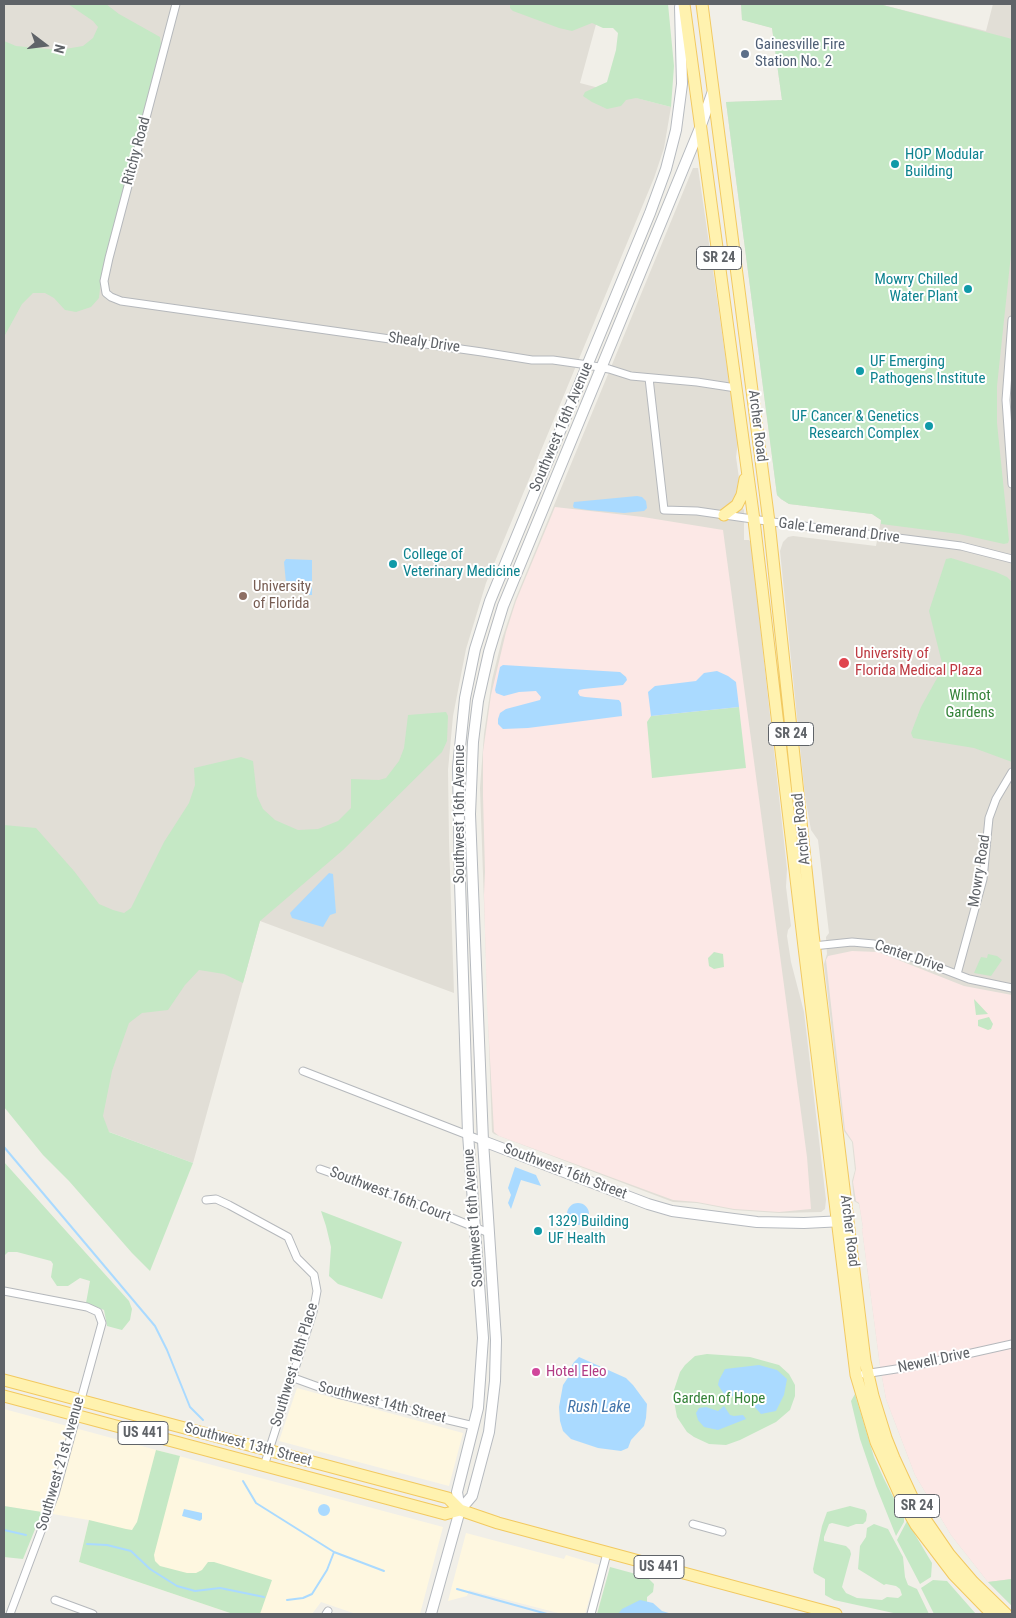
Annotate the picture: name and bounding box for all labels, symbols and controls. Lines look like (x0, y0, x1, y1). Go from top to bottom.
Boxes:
north arrow (20, 20, 70, 70)
place label: Gainesville Fire Station No. 2 (755, 36, 845, 71)
text: N (51, 43, 68, 55)
marker: Gainesville Fire Station No. 2 (739, 48, 751, 60)
street label: Ritchy Road (119, 115, 155, 187)
place label: HOP Modular Building (905, 146, 984, 181)
marker: HOP Modular Building (889, 158, 901, 170)
road number: SR 24 (696, 247, 742, 270)
place label: Mowry Chilled Water Plant (874, 271, 958, 306)
marker: Mowry Chilled Water Plant (962, 283, 974, 295)
street label: Shealy Drive (387, 329, 461, 357)
place label: UF Emerging Pathogens Institute (870, 353, 986, 388)
street label: Southwest 16th Avenue (527, 360, 597, 494)
marker: UF Emerging Pathogens Institute (854, 365, 866, 377)
street label: Archer Road (744, 389, 770, 463)
place label: UF Cancer & Genetics Research Complex (792, 408, 919, 443)
marker: UF Cancer & Genetics Research Complex (923, 420, 935, 432)
street label: Gale Lemerand Drive (777, 515, 901, 547)
place label: College of Veterinary Medicine (403, 546, 520, 581)
marker: College of Veterinary Medicine (387, 558, 399, 570)
place label: University of Florida (253, 578, 311, 613)
marker: University of Florida (237, 590, 249, 602)
place label: University of Florida Medical Plaza (855, 645, 982, 680)
marker: University of Florida Medical Plaza (837, 656, 851, 670)
park label: Wilmot Gardens (945, 687, 995, 722)
road number: SR 24 (768, 722, 814, 746)
street label: Southwest 16th Avenue (451, 745, 469, 883)
street label: Archer Road (789, 792, 815, 866)
street label: Mowry Road (965, 833, 995, 909)
street label: Center Drive (872, 937, 946, 977)
street label: Southwest 16th Street (501, 1140, 629, 1204)
street label: Southwest 16th Avenue (460, 1148, 488, 1288)
street label: Southwest 16th Court (327, 1164, 453, 1226)
street label: Archer Road (836, 1194, 862, 1268)
place label: 1329 Building UF Health (548, 1213, 629, 1248)
marker: 1329 Building UF Health (532, 1225, 544, 1237)
street label: Southwest 18th Place (268, 1301, 322, 1429)
street label: Newell Drive (896, 1345, 972, 1377)
place label: Hotel Eleo (546, 1363, 607, 1381)
marker: Hotel Eleo (530, 1366, 542, 1378)
street label: Southwest 14th Street (316, 1378, 448, 1428)
park label: Garden of Hope (673, 1390, 765, 1408)
street label: Southwest 21st Avenue (33, 1395, 89, 1533)
water label: Rush Lake (568, 1398, 630, 1418)
street label: Southwest 13th Street (182, 1419, 314, 1471)
road number: US 441 (118, 1422, 168, 1445)
road number: SR 24 (894, 1494, 940, 1518)
road number: US 441 (634, 1555, 684, 1578)

